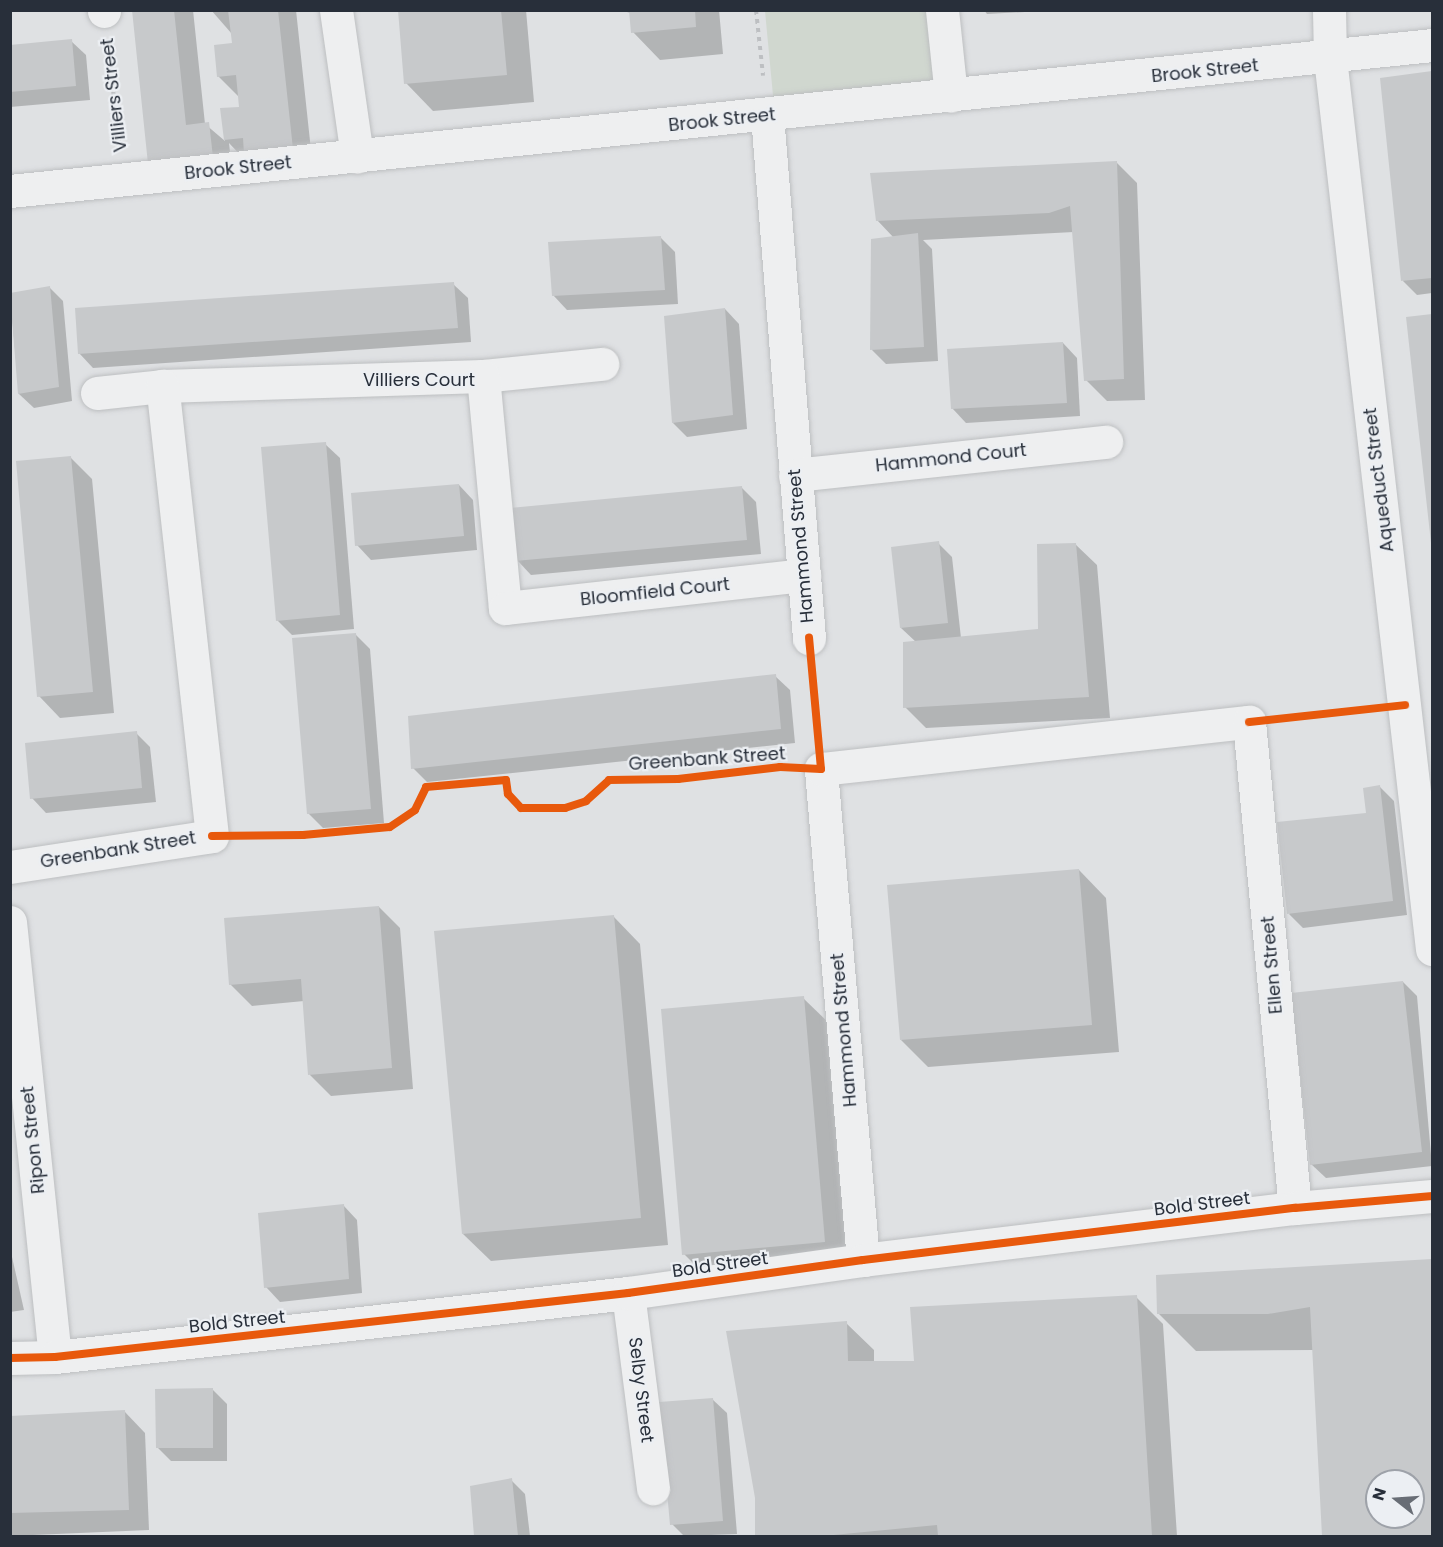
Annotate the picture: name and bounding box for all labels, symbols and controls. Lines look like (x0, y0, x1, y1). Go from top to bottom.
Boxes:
street label: Villiers Street (96, 37, 132, 153)
street label: Brook Street (1150, 55, 1260, 87)
street label: Brook Street (667, 104, 777, 136)
street label: Brook Street (183, 152, 293, 184)
street label: Villiers Court (363, 369, 475, 391)
street label: Aqueduct Street (1359, 406, 1399, 554)
street label: Hammond Court (874, 439, 1028, 477)
street label: Hammond Street (784, 468, 818, 624)
street label: Bloomfield Court (579, 573, 731, 611)
street label: Greenbank Street (628, 743, 786, 775)
street label: Greenbank Street (39, 827, 197, 873)
street label: Ellen Street (1257, 915, 1287, 1015)
street label: Hammond Street (827, 952, 861, 1108)
street label: Ripon Street (17, 1085, 49, 1195)
street label: Bold Street (1153, 1187, 1251, 1221)
street label: Bold Street (671, 1248, 769, 1282)
street label: Bold Street (188, 1306, 286, 1338)
street label: Selby Street (624, 1336, 658, 1444)
north arrow (1365, 1469, 1425, 1529)
text: N (1366, 1485, 1392, 1503)

